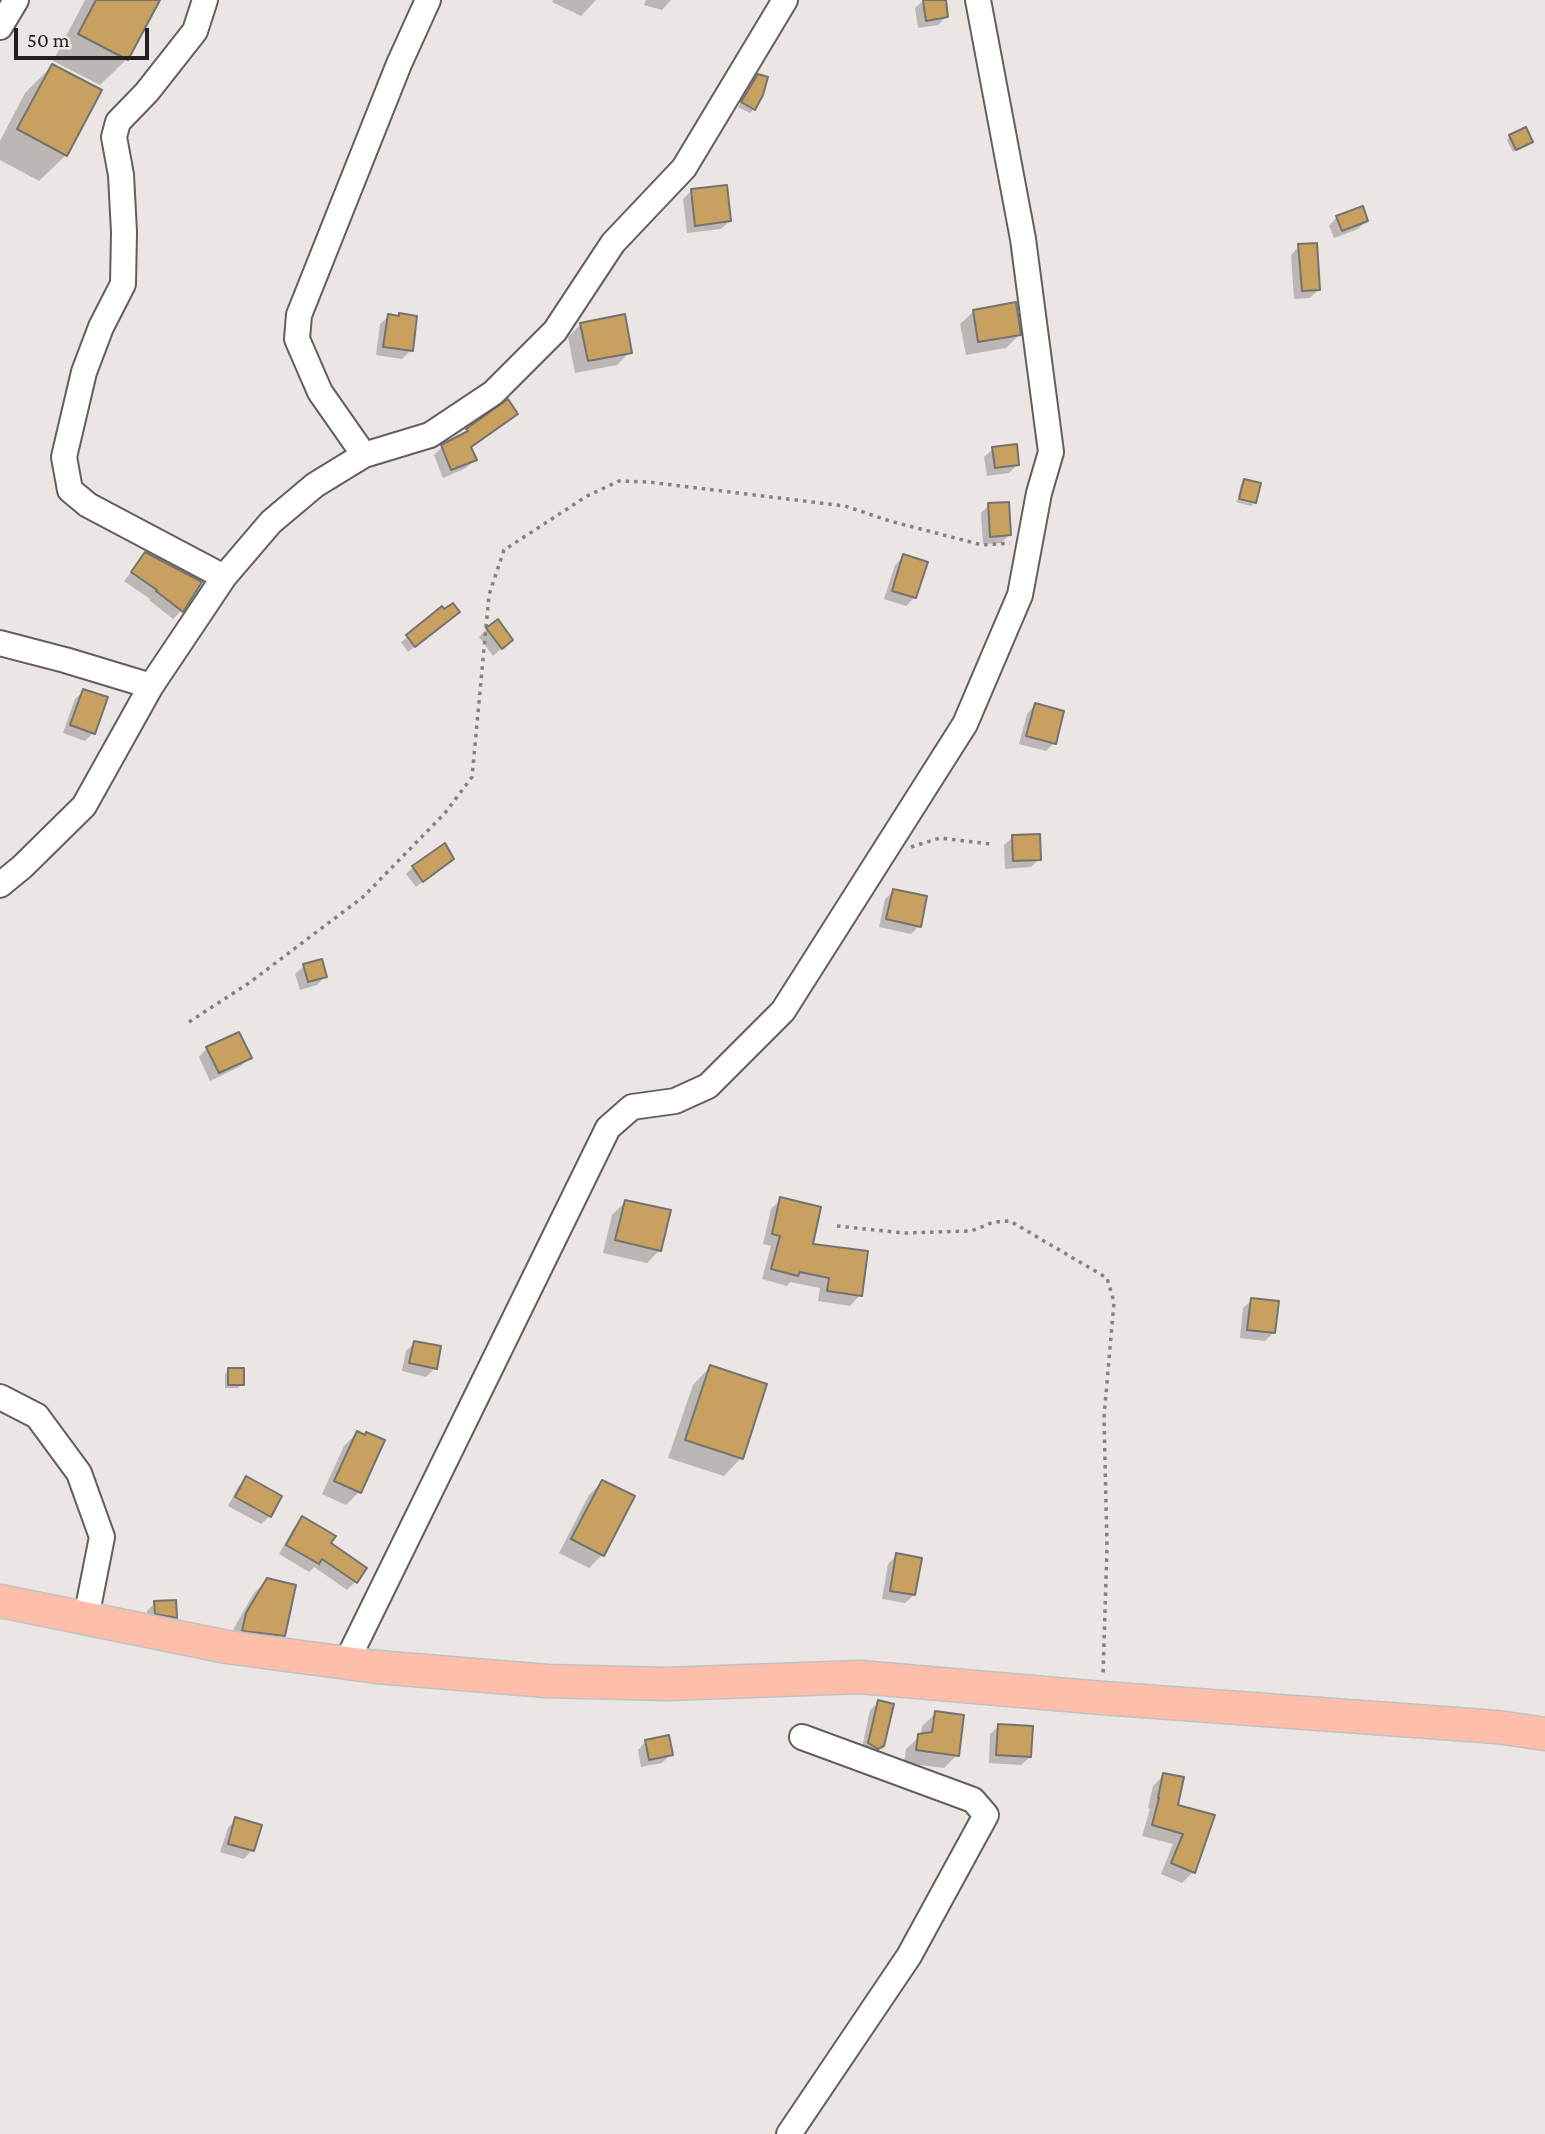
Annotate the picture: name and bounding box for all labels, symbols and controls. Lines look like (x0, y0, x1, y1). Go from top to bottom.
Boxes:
scale bar (18, 14, 152, 58)
text: 50 m (27, 28, 70, 52)

